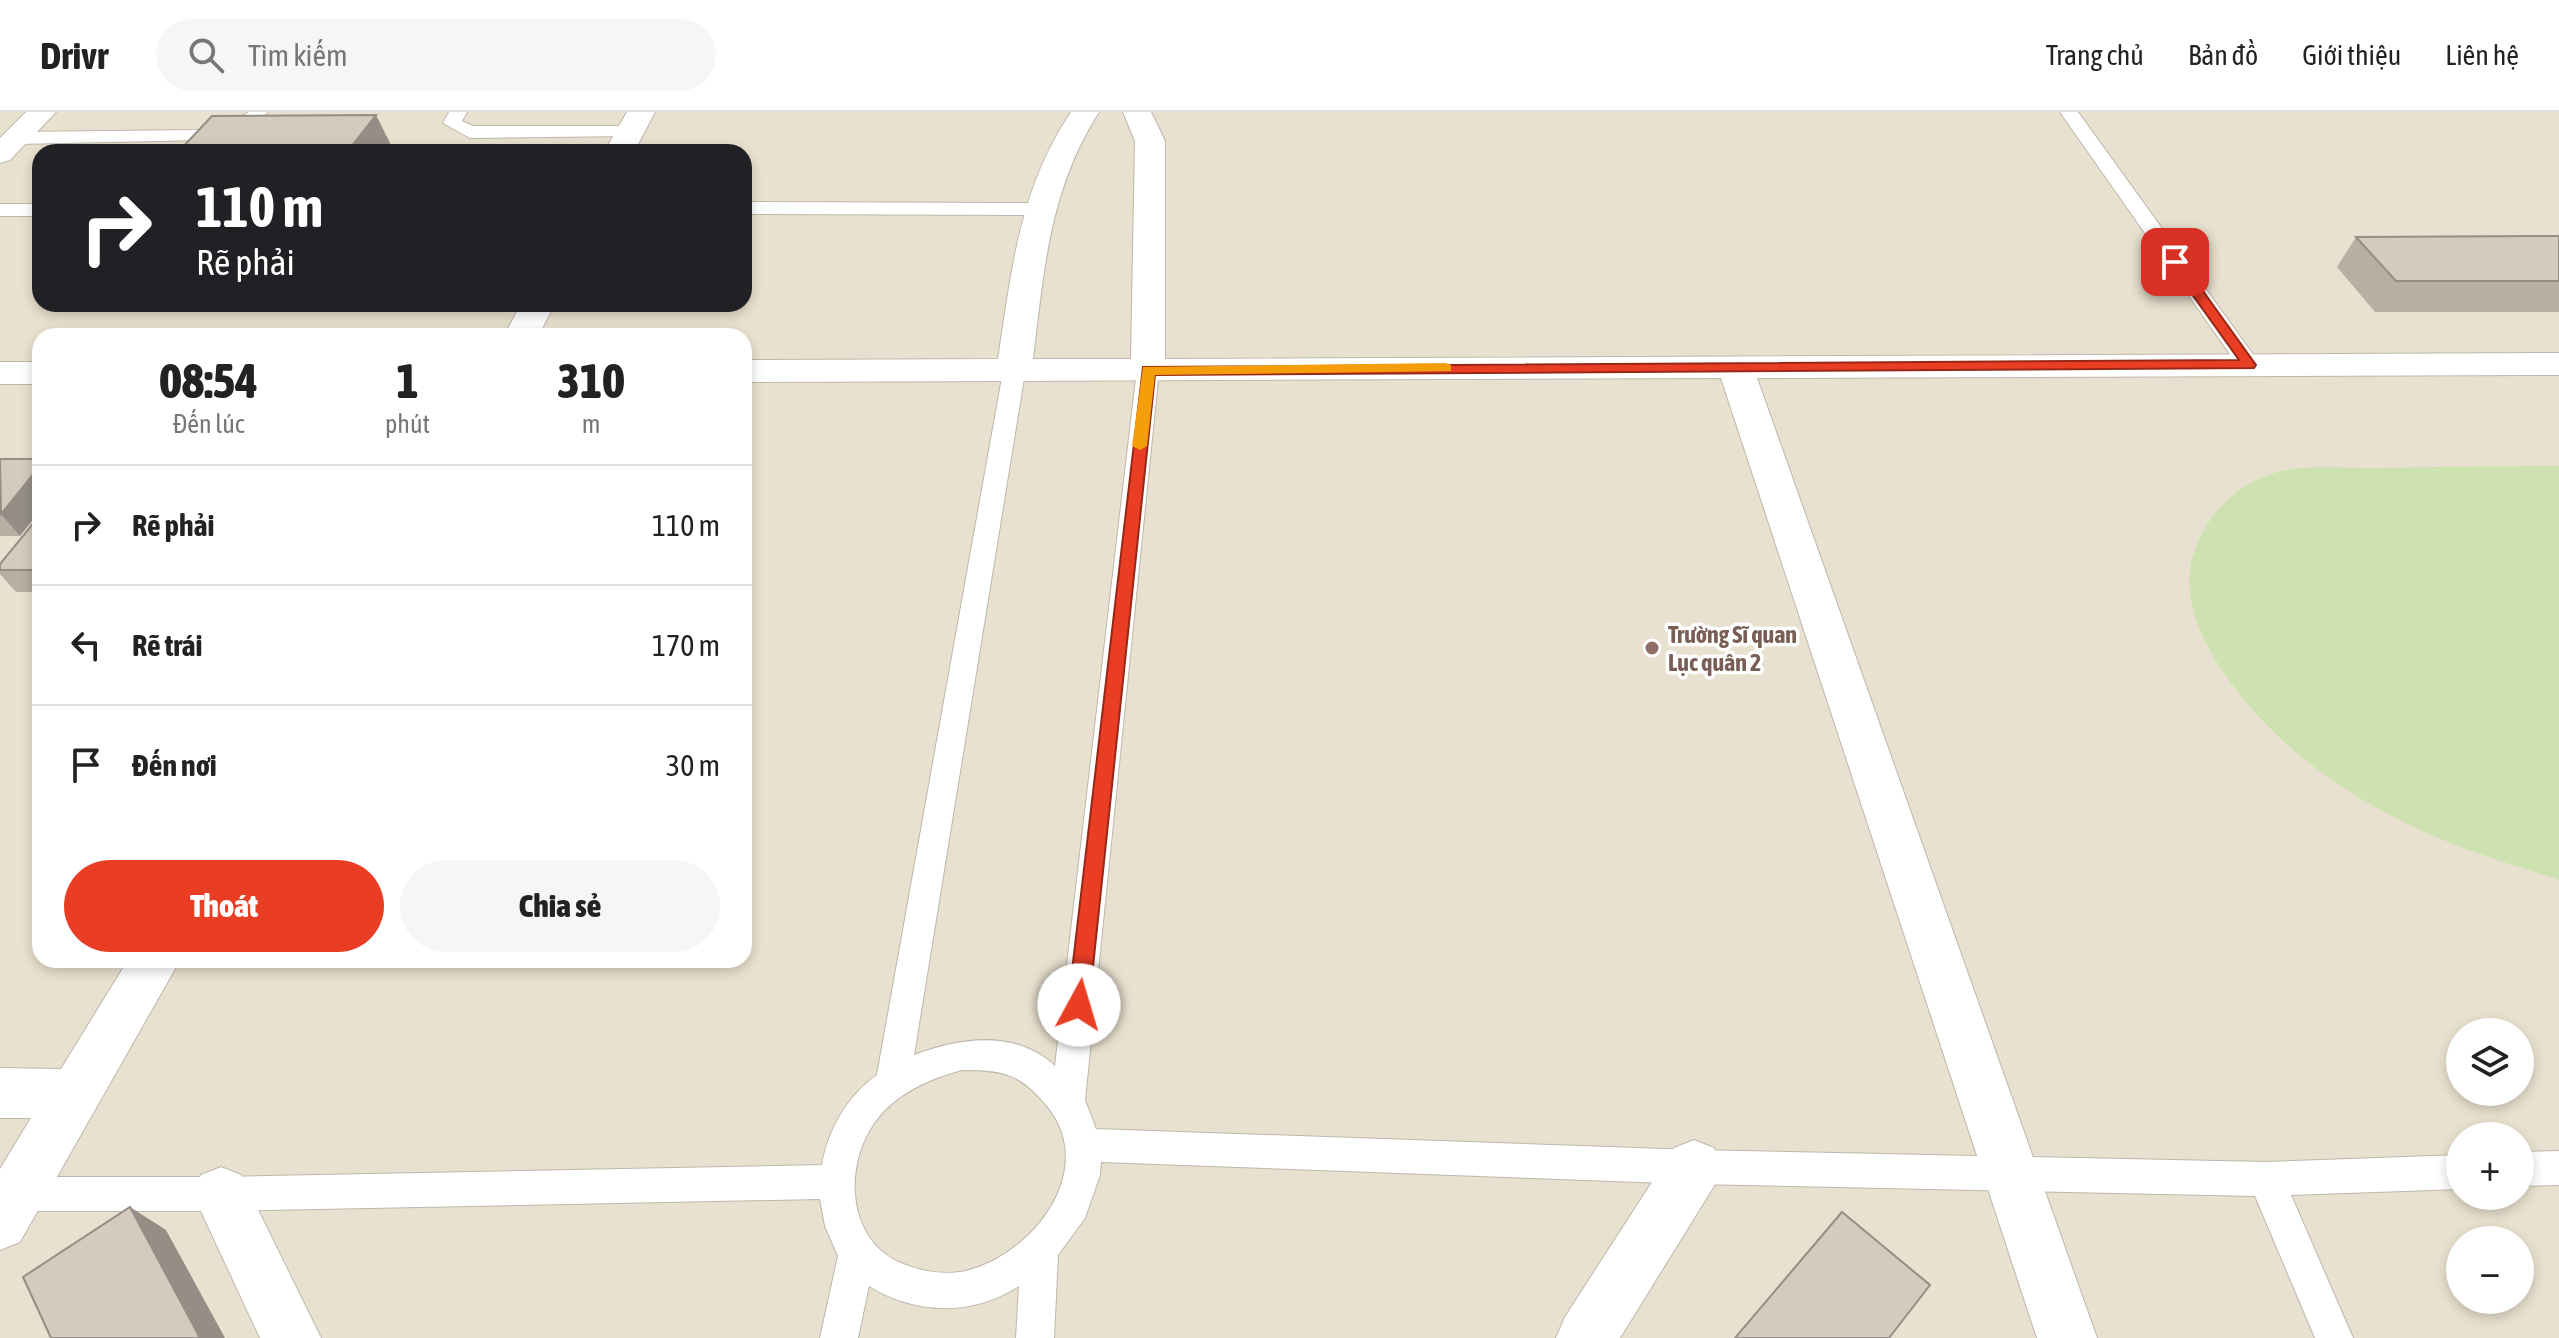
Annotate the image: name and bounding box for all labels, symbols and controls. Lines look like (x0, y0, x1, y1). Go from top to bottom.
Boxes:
search box (156, 19, 716, 91)
icon: search (184, 33, 228, 77)
text: Drivr (40, 34, 108, 77)
text: Tìm kiếm (248, 38, 348, 72)
text: Trang chủ (2046, 39, 2144, 71)
text: Bản đồ (2188, 39, 2258, 71)
text: Giới thiệu (2302, 39, 2401, 71)
text: Liên hệ (2445, 39, 2519, 71)
text: 110 m (196, 175, 323, 239)
icon: right (64, 176, 168, 280)
pin (2141, 228, 2209, 296)
icon: arrive (2153, 240, 2197, 284)
text: Rẽ phải (196, 241, 295, 283)
text: 08:54 (159, 353, 258, 408)
text: 1 (396, 353, 419, 408)
text: 310 (557, 353, 625, 408)
text: Đến lúc (173, 409, 244, 439)
text: phút (385, 409, 430, 439)
text: m (582, 409, 600, 439)
icon: right (64, 503, 108, 547)
text: Rẽ phải (132, 508, 214, 542)
text: 110 m (652, 508, 720, 542)
place label: Trường Sĩ quan Lục quân 2 (1668, 621, 1797, 676)
icon: left (64, 623, 108, 667)
text: Rẽ trái (132, 628, 202, 662)
text: 170 m (652, 628, 720, 662)
marker: Trường Sĩ quan Lục quân 2 (1643, 639, 1661, 657)
icon: arrive (64, 743, 108, 787)
text: Đến nơi (132, 748, 217, 782)
text: 30 m (666, 748, 720, 782)
button: Thoát (64, 860, 384, 952)
button: Chia sẻ (400, 860, 720, 952)
position arrow (1037, 963, 1121, 1047)
map controls (2446, 1018, 2534, 1314)
button: layers (2446, 1018, 2534, 1106)
button: + (2446, 1122, 2534, 1210)
button: − (2446, 1226, 2534, 1314)

